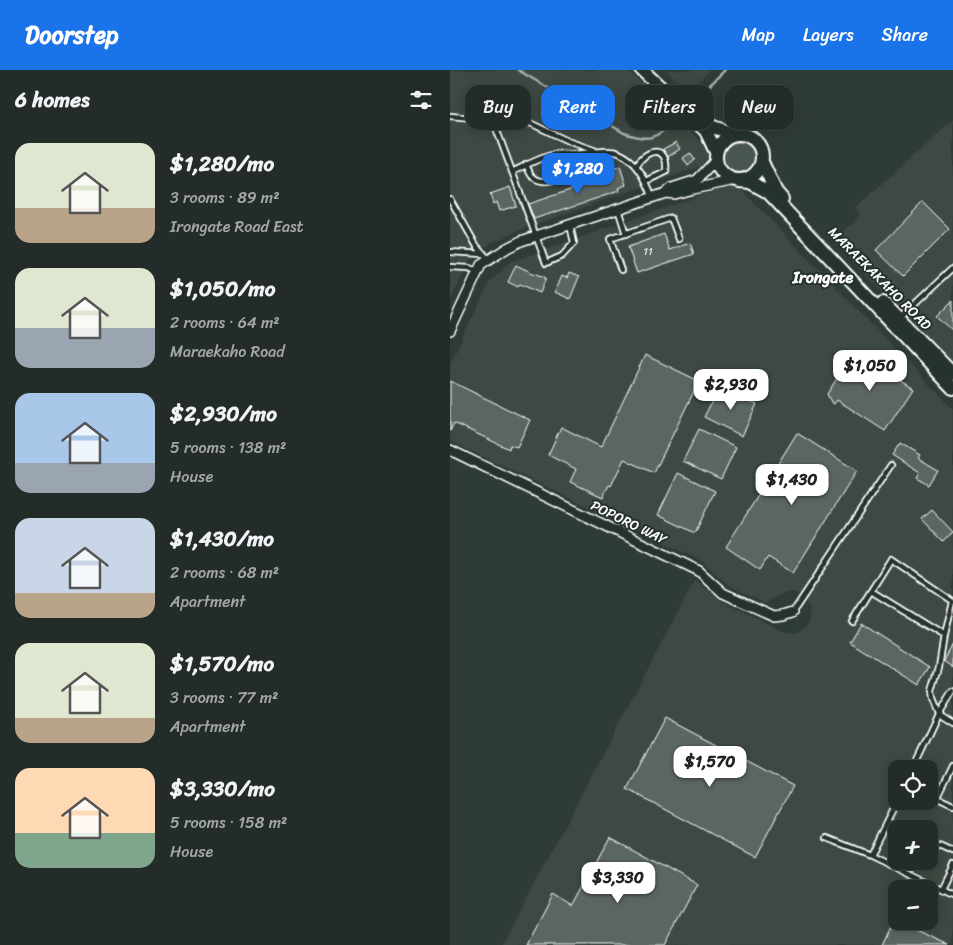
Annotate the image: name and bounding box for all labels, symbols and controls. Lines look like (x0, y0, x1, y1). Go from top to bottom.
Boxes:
text: Doorstep (25, 14, 119, 56)
text: Map (742, 19, 775, 51)
text: Layers (803, 19, 854, 51)
text: Share (882, 19, 928, 51)
text: 6 homes (15, 81, 90, 119)
chip: Buy (465, 85, 531, 130)
chip: Rent (541, 85, 615, 130)
chip: Filters (625, 85, 714, 130)
chip: New (724, 85, 794, 130)
icon: filters (407, 86, 435, 114)
text: $1,280/mo (170, 145, 274, 183)
pin: $1,280 (537, 152, 619, 195)
text: $1,280 (553, 154, 603, 183)
icon: home (55, 163, 115, 223)
text: 3 rooms · 89 m² (170, 183, 279, 212)
text: Irongate Road East (170, 212, 304, 241)
street label: MARAEKAKAHO ROAD (822, 220, 938, 337)
house number: 11 (643, 242, 653, 261)
district label: Irongate (792, 263, 854, 292)
text: $1,050/mo (170, 270, 275, 308)
icon: home (55, 288, 115, 348)
text: 2 rooms · 64 m² (170, 308, 280, 337)
text: Maraekaho Road (170, 337, 285, 366)
pin: $1,050 (829, 350, 911, 392)
text: $1,050 (844, 351, 896, 380)
pin: $2,930 (690, 368, 772, 411)
text: $2,930 (704, 370, 758, 399)
text: $2,930/mo (170, 395, 277, 433)
icon: home (55, 413, 115, 473)
text: 5 rooms · 138 m² (170, 433, 286, 462)
text: House (170, 462, 213, 491)
pin: $1,430 (751, 464, 833, 506)
text: $1,430 (767, 465, 817, 494)
street label: POPORO WAY (586, 493, 672, 552)
text: $1,430/mo (170, 520, 274, 558)
icon: home (55, 538, 115, 598)
text: 2 rooms · 68 m² (170, 558, 279, 587)
text: Apartment (170, 587, 246, 616)
text: $1,570/mo (170, 645, 274, 683)
icon: home (55, 663, 115, 723)
text: 3 rooms · 77 m² (170, 683, 278, 712)
text: Apartment (170, 712, 246, 741)
pin: $1,570 (669, 746, 751, 788)
text: $1,570 (685, 747, 735, 776)
map controls (888, 760, 938, 930)
button: locate (888, 760, 938, 810)
text: $3,330/mo (170, 770, 275, 808)
icon: home (55, 788, 115, 848)
text: 5 rooms · 158 m² (170, 808, 287, 837)
button: + (888, 820, 938, 870)
text: House (170, 837, 213, 866)
pin: $3,330 (577, 862, 659, 904)
text: $3,330 (592, 863, 644, 892)
button: − (888, 880, 938, 930)

